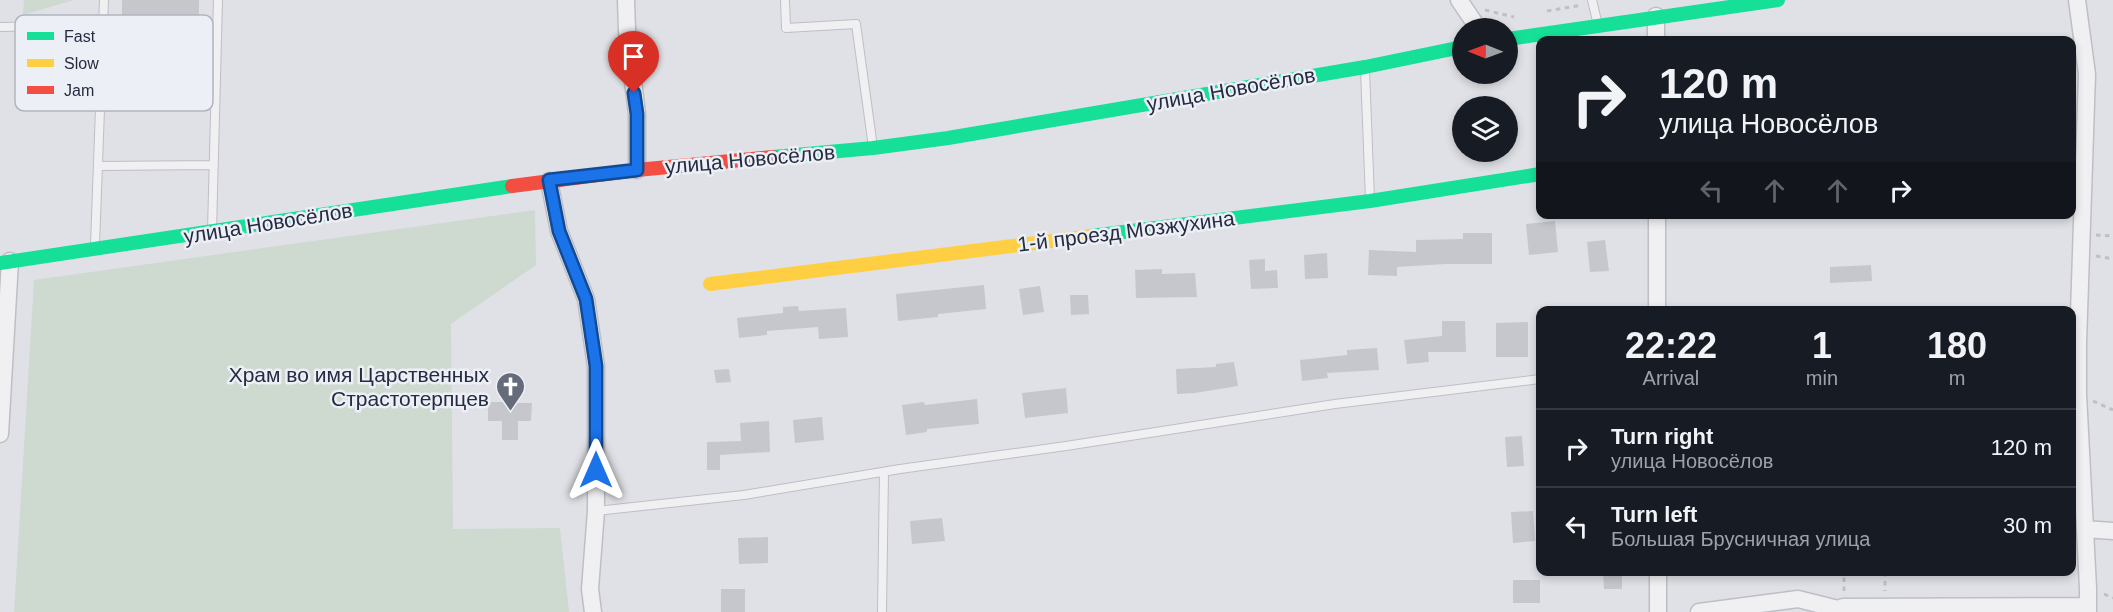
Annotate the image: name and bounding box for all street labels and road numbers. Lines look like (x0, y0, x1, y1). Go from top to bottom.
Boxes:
street label: улица Новосёлов (1145, 63, 1317, 115)
street label: улица Новосёлов (664, 140, 836, 178)
street label: улица Новосёлов (182, 198, 354, 248)
street label: 1-й проезд Мозжухина (1016, 206, 1236, 256)

